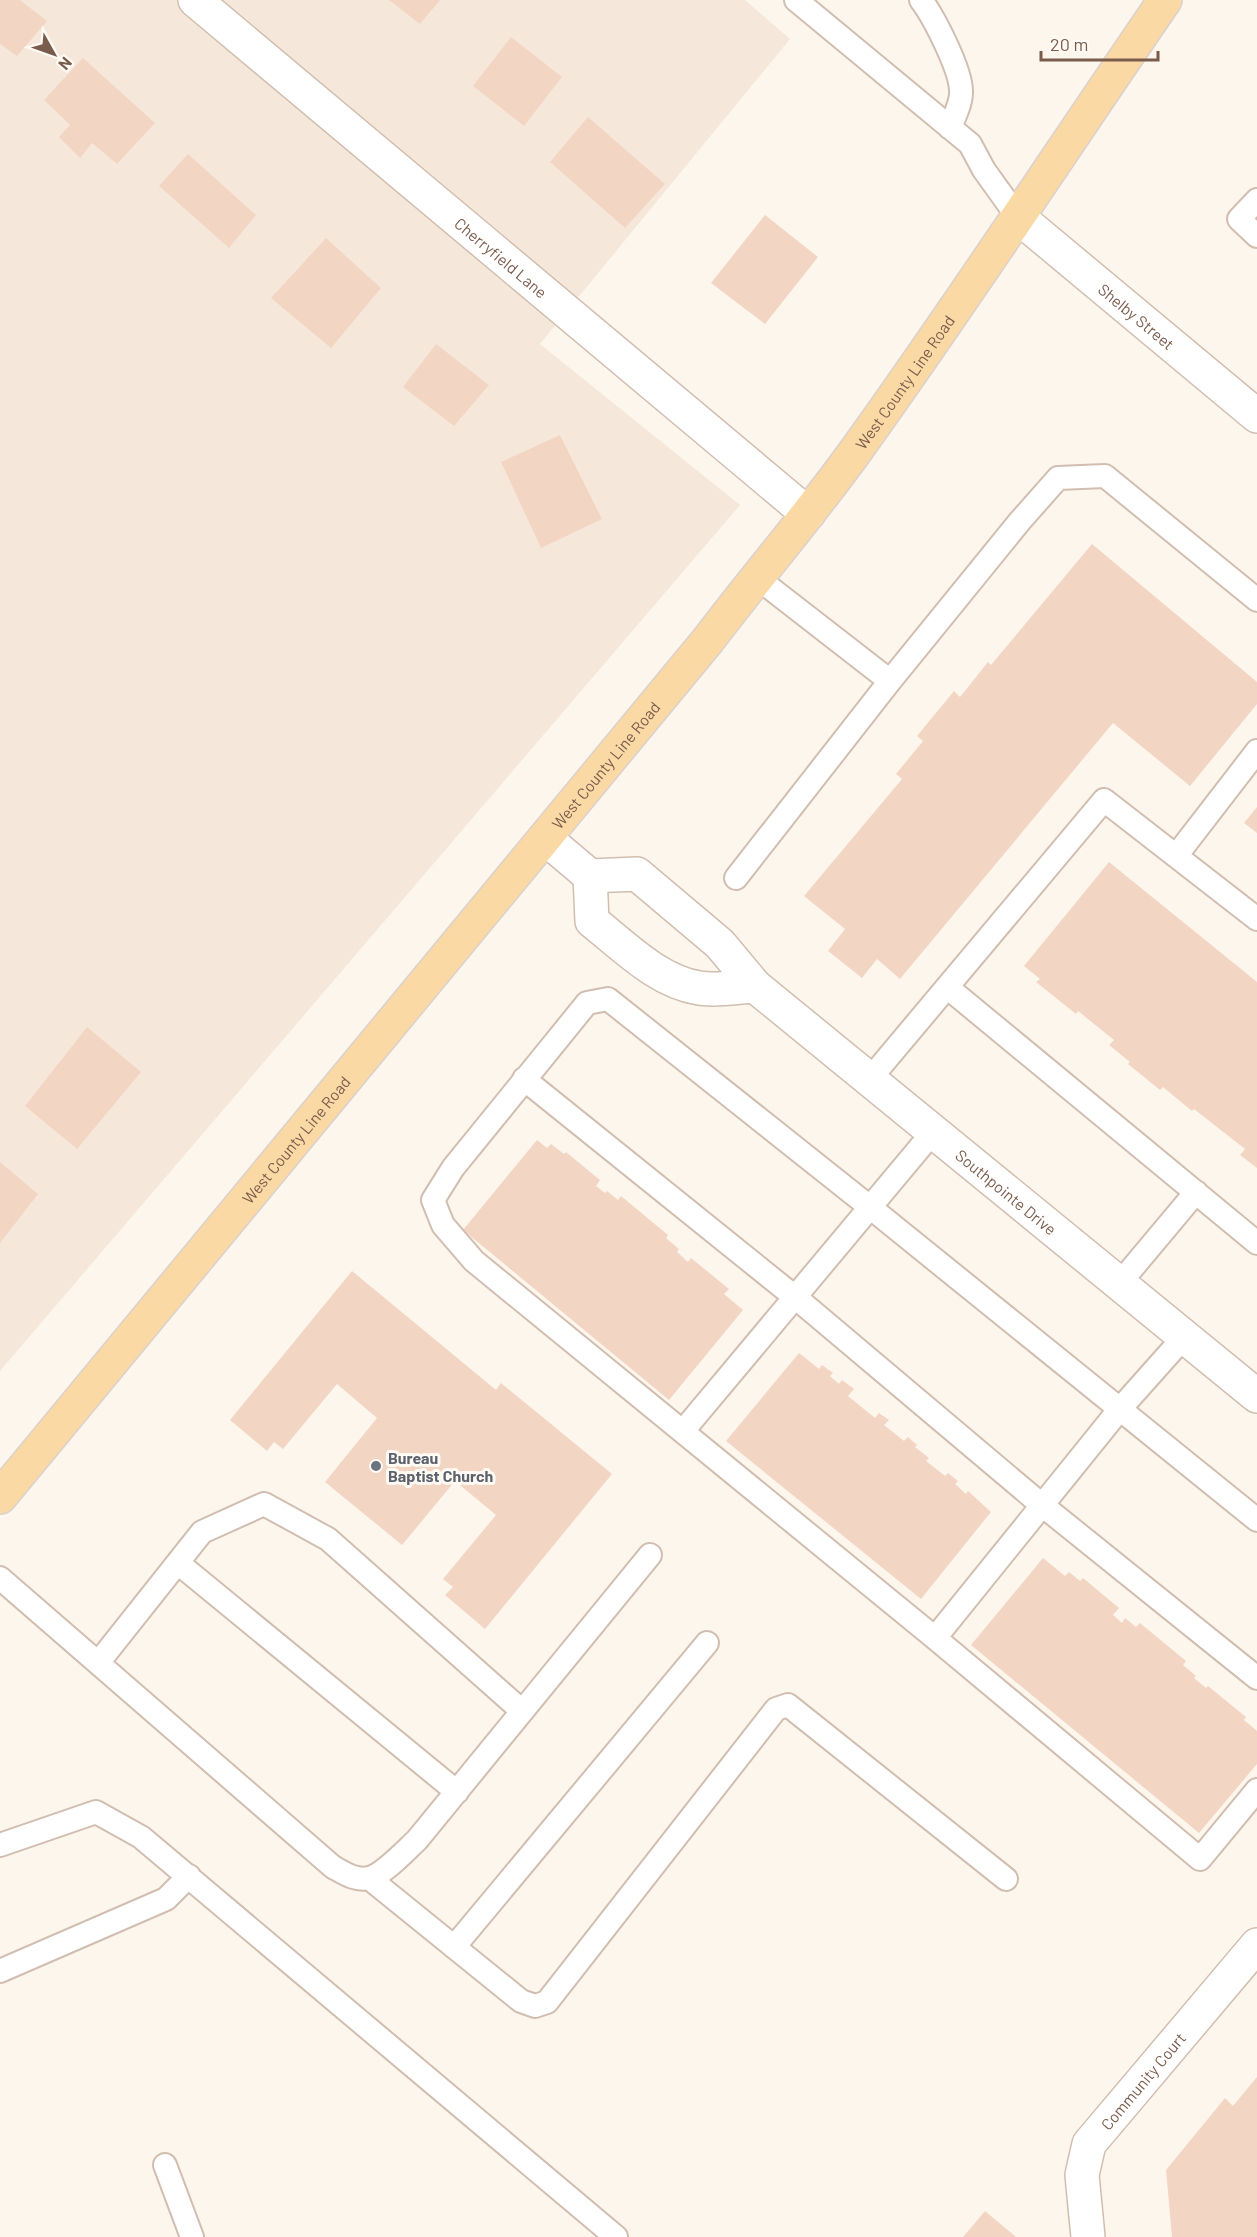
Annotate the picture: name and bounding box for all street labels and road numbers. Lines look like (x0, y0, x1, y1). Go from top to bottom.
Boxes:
street label: Cherryfield Lane (452, 213, 552, 301)
street label: Shelby Street (1095, 279, 1179, 353)
street label: West County Line Road (851, 311, 958, 453)
street label: West County Line Road (547, 697, 663, 832)
street label: West County Line Road (238, 1072, 354, 1207)
street label: Southpointe Drive (952, 1145, 1061, 1238)
street label: Community Court (1096, 2028, 1189, 2133)

